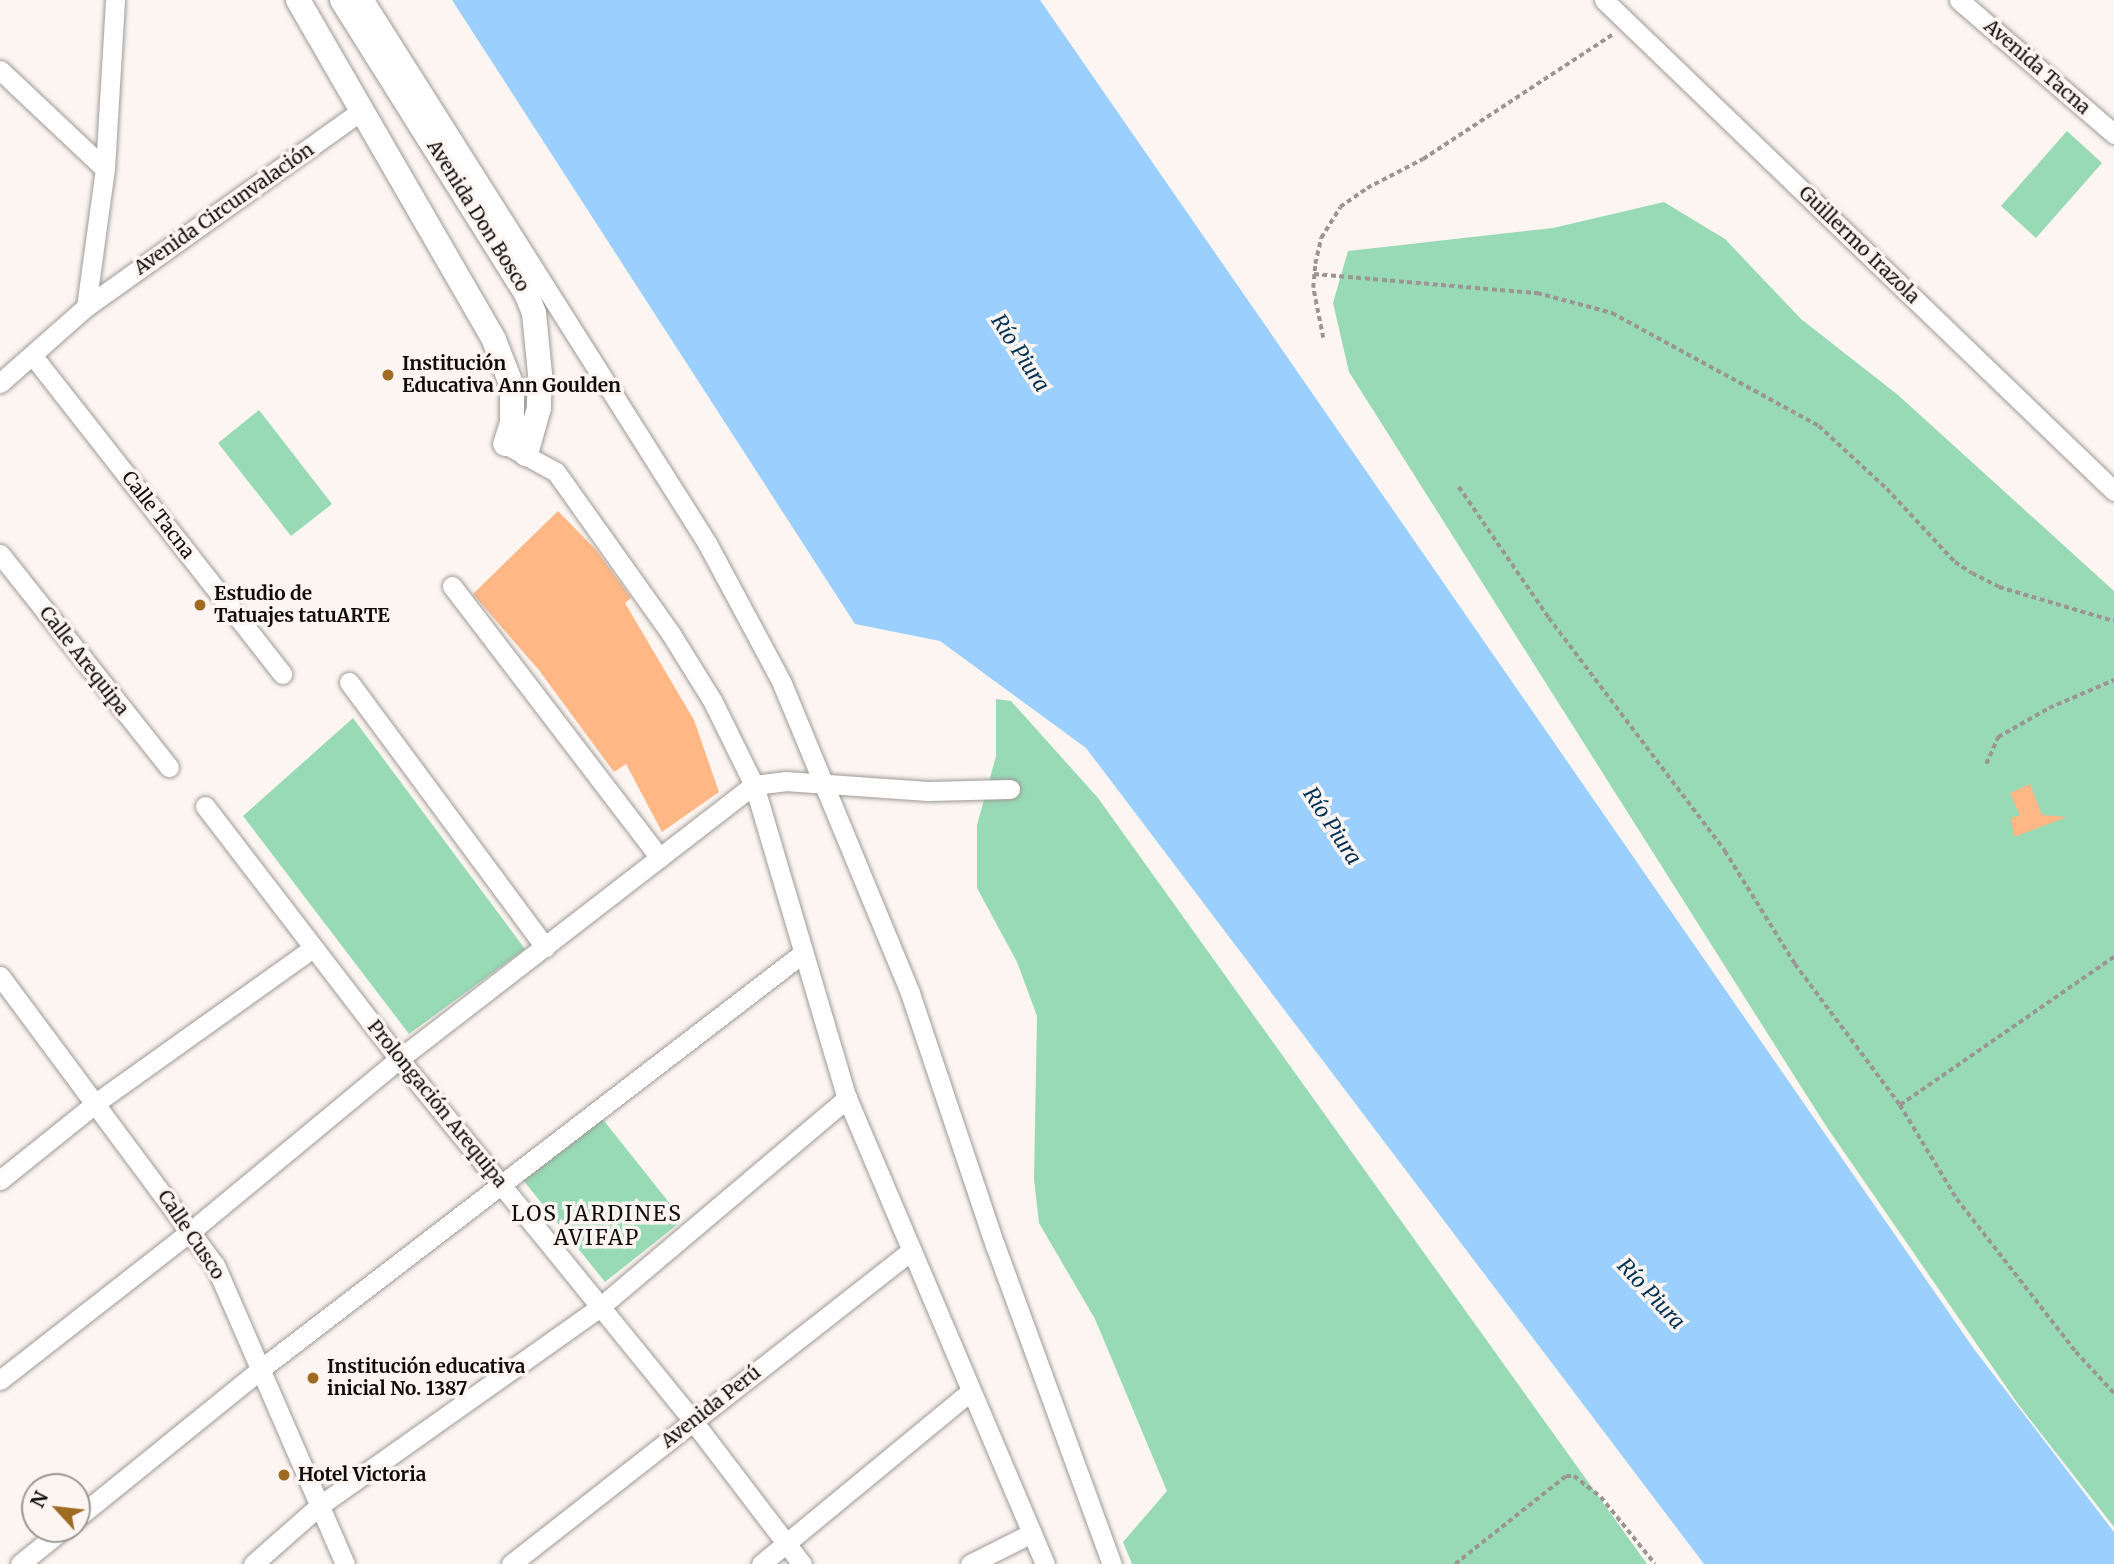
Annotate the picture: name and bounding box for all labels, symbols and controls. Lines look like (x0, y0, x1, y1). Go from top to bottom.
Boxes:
street label: Avenida Tacna (1979, 15, 2095, 119)
street label: Avenida Don Bosco (422, 136, 534, 296)
street label: Avenida Circunvalación (130, 138, 318, 280)
street label: Guillermo Irazola (1794, 182, 1924, 308)
water label: Río Piura (986, 310, 1054, 396)
place label: Institución Educativa Ann Goulden (402, 353, 621, 397)
marker: Institución Educativa Ann Goulden (380, 367, 396, 383)
street label: Calle Tacna (117, 467, 199, 563)
place label: Estudio de Tatuajes tatuARTE (214, 583, 390, 627)
marker: Estudio de Tatuajes tatuARTE (192, 597, 208, 613)
street label: Calle Arequipa (34, 602, 134, 720)
water label: Río Piura (1298, 783, 1366, 869)
street label: Prolongación Arequipa (362, 1016, 512, 1192)
street label: Calle Cusco (153, 1186, 229, 1284)
district label: LOS JARDINES AVIFAP (513, 1201, 681, 1251)
water label: Río Piura (1612, 1253, 1690, 1335)
place label: Institución educativa inicial No. 1387 (327, 1356, 525, 1400)
street label: Avenida Perú (657, 1361, 765, 1453)
marker: Institución educativa inicial No. 1387 (305, 1370, 321, 1386)
place label: Hotel Victoria (298, 1464, 426, 1486)
marker: Hotel Victoria (276, 1467, 292, 1483)
north arrow (21, 1473, 91, 1543)
text: N (25, 1487, 53, 1512)

